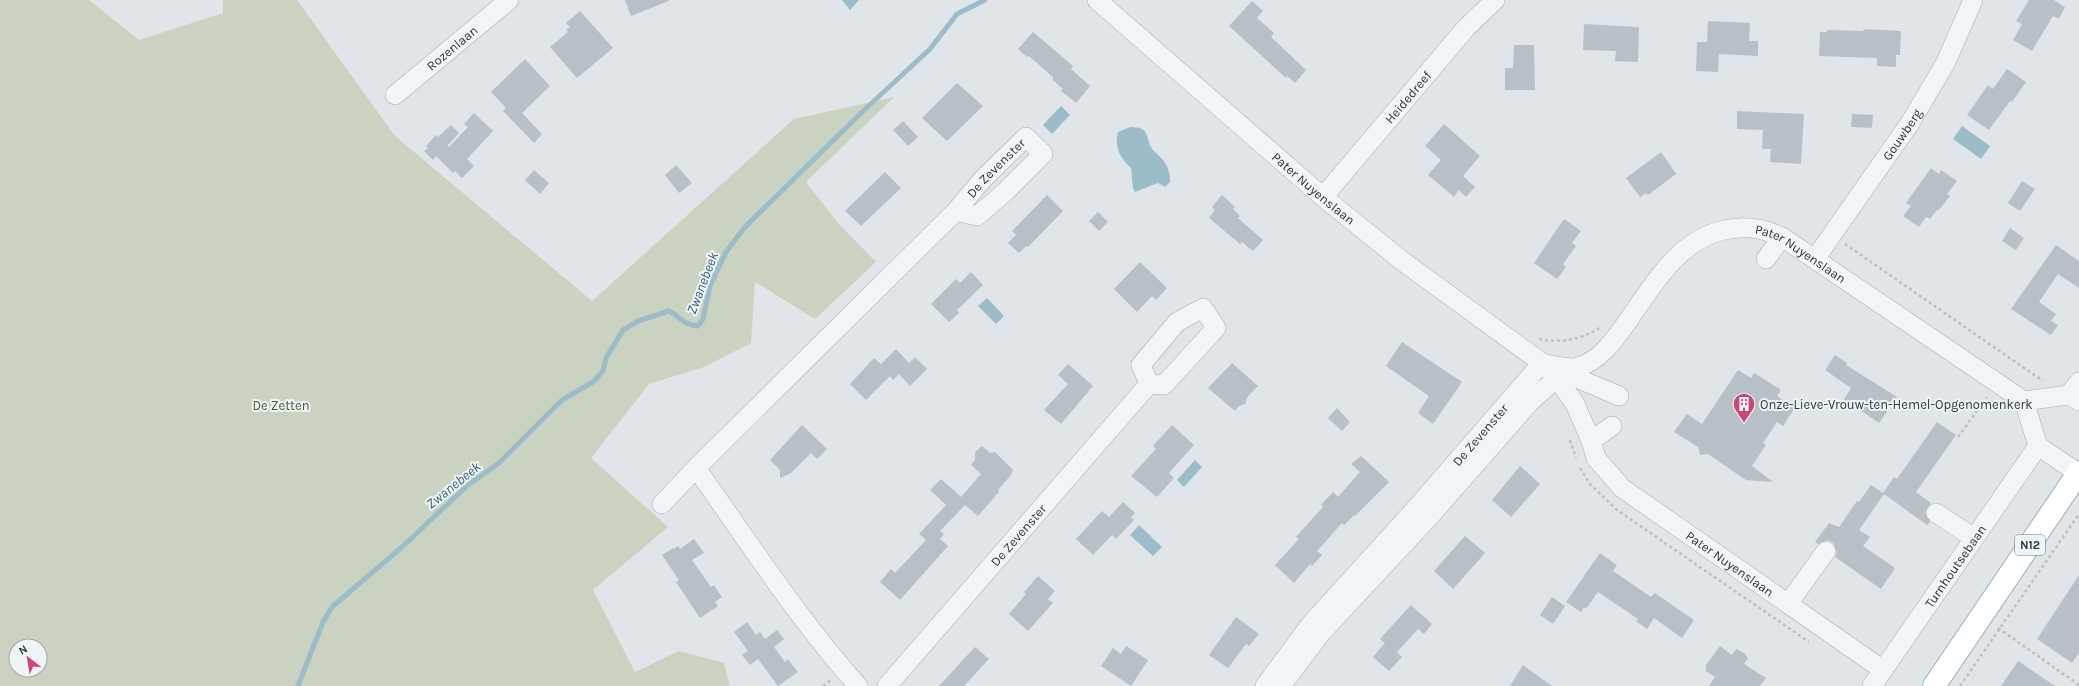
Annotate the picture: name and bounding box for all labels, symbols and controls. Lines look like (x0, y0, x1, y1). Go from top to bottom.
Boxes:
street label: Rozenlaan (424, 23, 481, 74)
street label: Heidedreef (1382, 68, 1435, 127)
street label: Gouwberg (1879, 105, 1925, 163)
street label: De Zevenster (964, 135, 1028, 201)
street label: Pater Nuyenslaan (1269, 149, 1358, 228)
street label: Pater Nuyenslaan (1754, 222, 1849, 286)
water label: Zwanebeek (683, 249, 722, 317)
building icon: Onze-Lieve-Vrouw-ten-Hemel-Opgenomenkerk (1731, 391, 1757, 424)
place label: Onze-Lieve-Vrouw-ten-Hemel-Opgenomenkerk (1760, 397, 2033, 412)
park label: De Zetten (252, 398, 310, 413)
street label: De Zevenster (1449, 401, 1511, 469)
water label: Zwanebeek (423, 458, 485, 513)
street label: De Zevenster (988, 501, 1050, 569)
street label: Turnhoutsebaan (1922, 522, 1989, 610)
street label: Pater Nuyenslaan (1683, 528, 1777, 600)
road number: N12 (2015, 535, 2045, 555)
north arrow (8, 638, 48, 678)
text: N (16, 642, 30, 657)

